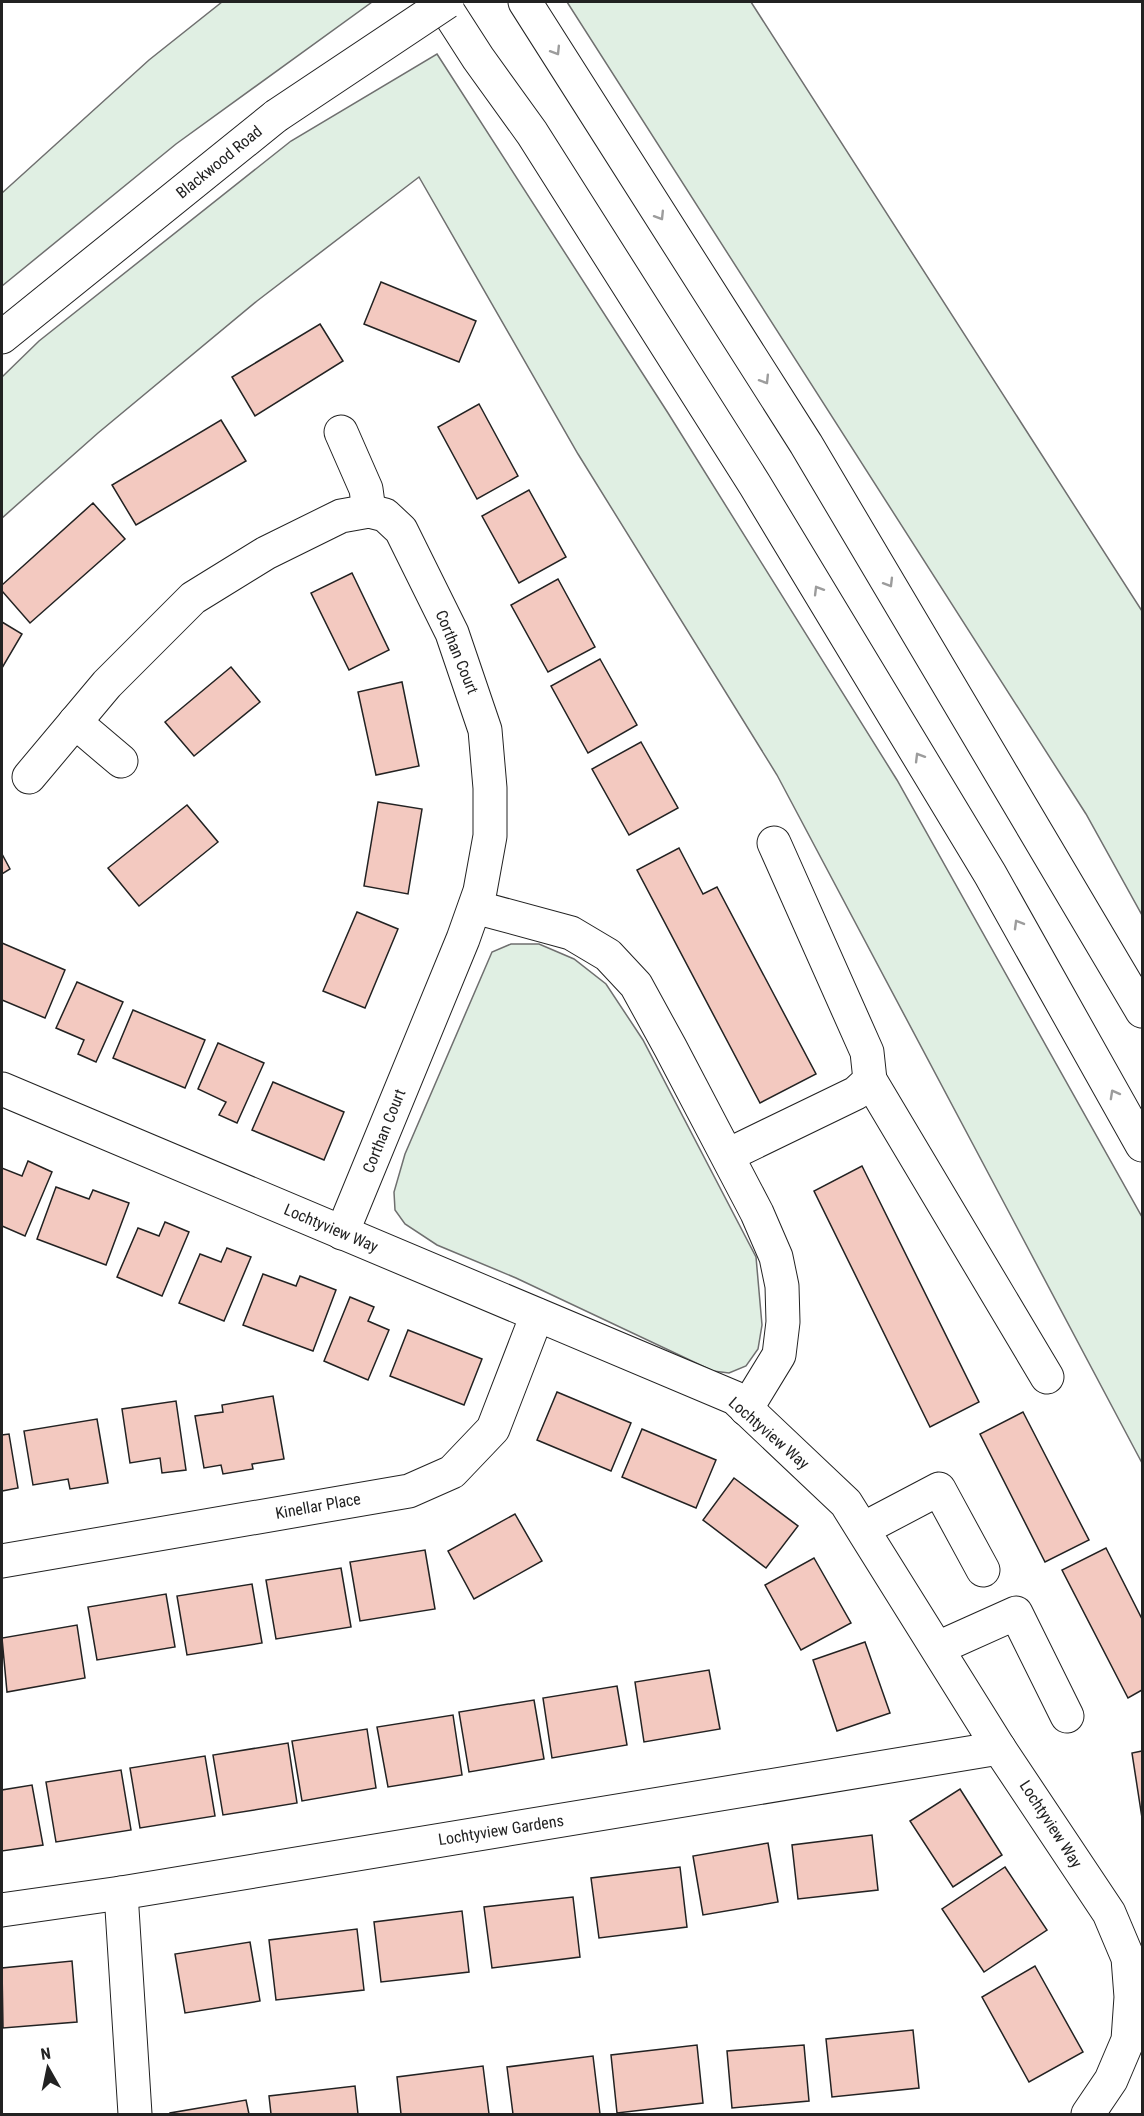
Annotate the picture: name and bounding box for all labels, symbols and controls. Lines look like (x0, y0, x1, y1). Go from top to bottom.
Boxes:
one-way arrow (548, 45, 560, 55)
street label: Blackwood Road (172, 122, 266, 202)
one-way arrow (653, 210, 665, 220)
one-way arrow (758, 373, 769, 384)
one-way arrow (881, 576, 893, 587)
one-way arrow (814, 586, 826, 596)
street label: Corthan Court (432, 607, 483, 697)
one-way arrow (915, 753, 926, 763)
one-way arrow (1014, 920, 1026, 930)
street label: Corthan Court (359, 1086, 410, 1176)
one-way arrow (1110, 1090, 1122, 1100)
street label: Lochtyview Way (281, 1200, 381, 1256)
street label: Lochtyview Way (725, 1393, 813, 1473)
street label: Kinellar Place (274, 1489, 362, 1523)
street label: Lochtyview Way (1016, 1777, 1086, 1872)
street label: Lochtyview Gardens (437, 1811, 565, 1849)
north arrow (18, 2038, 78, 2098)
text: N (39, 2044, 52, 2064)

